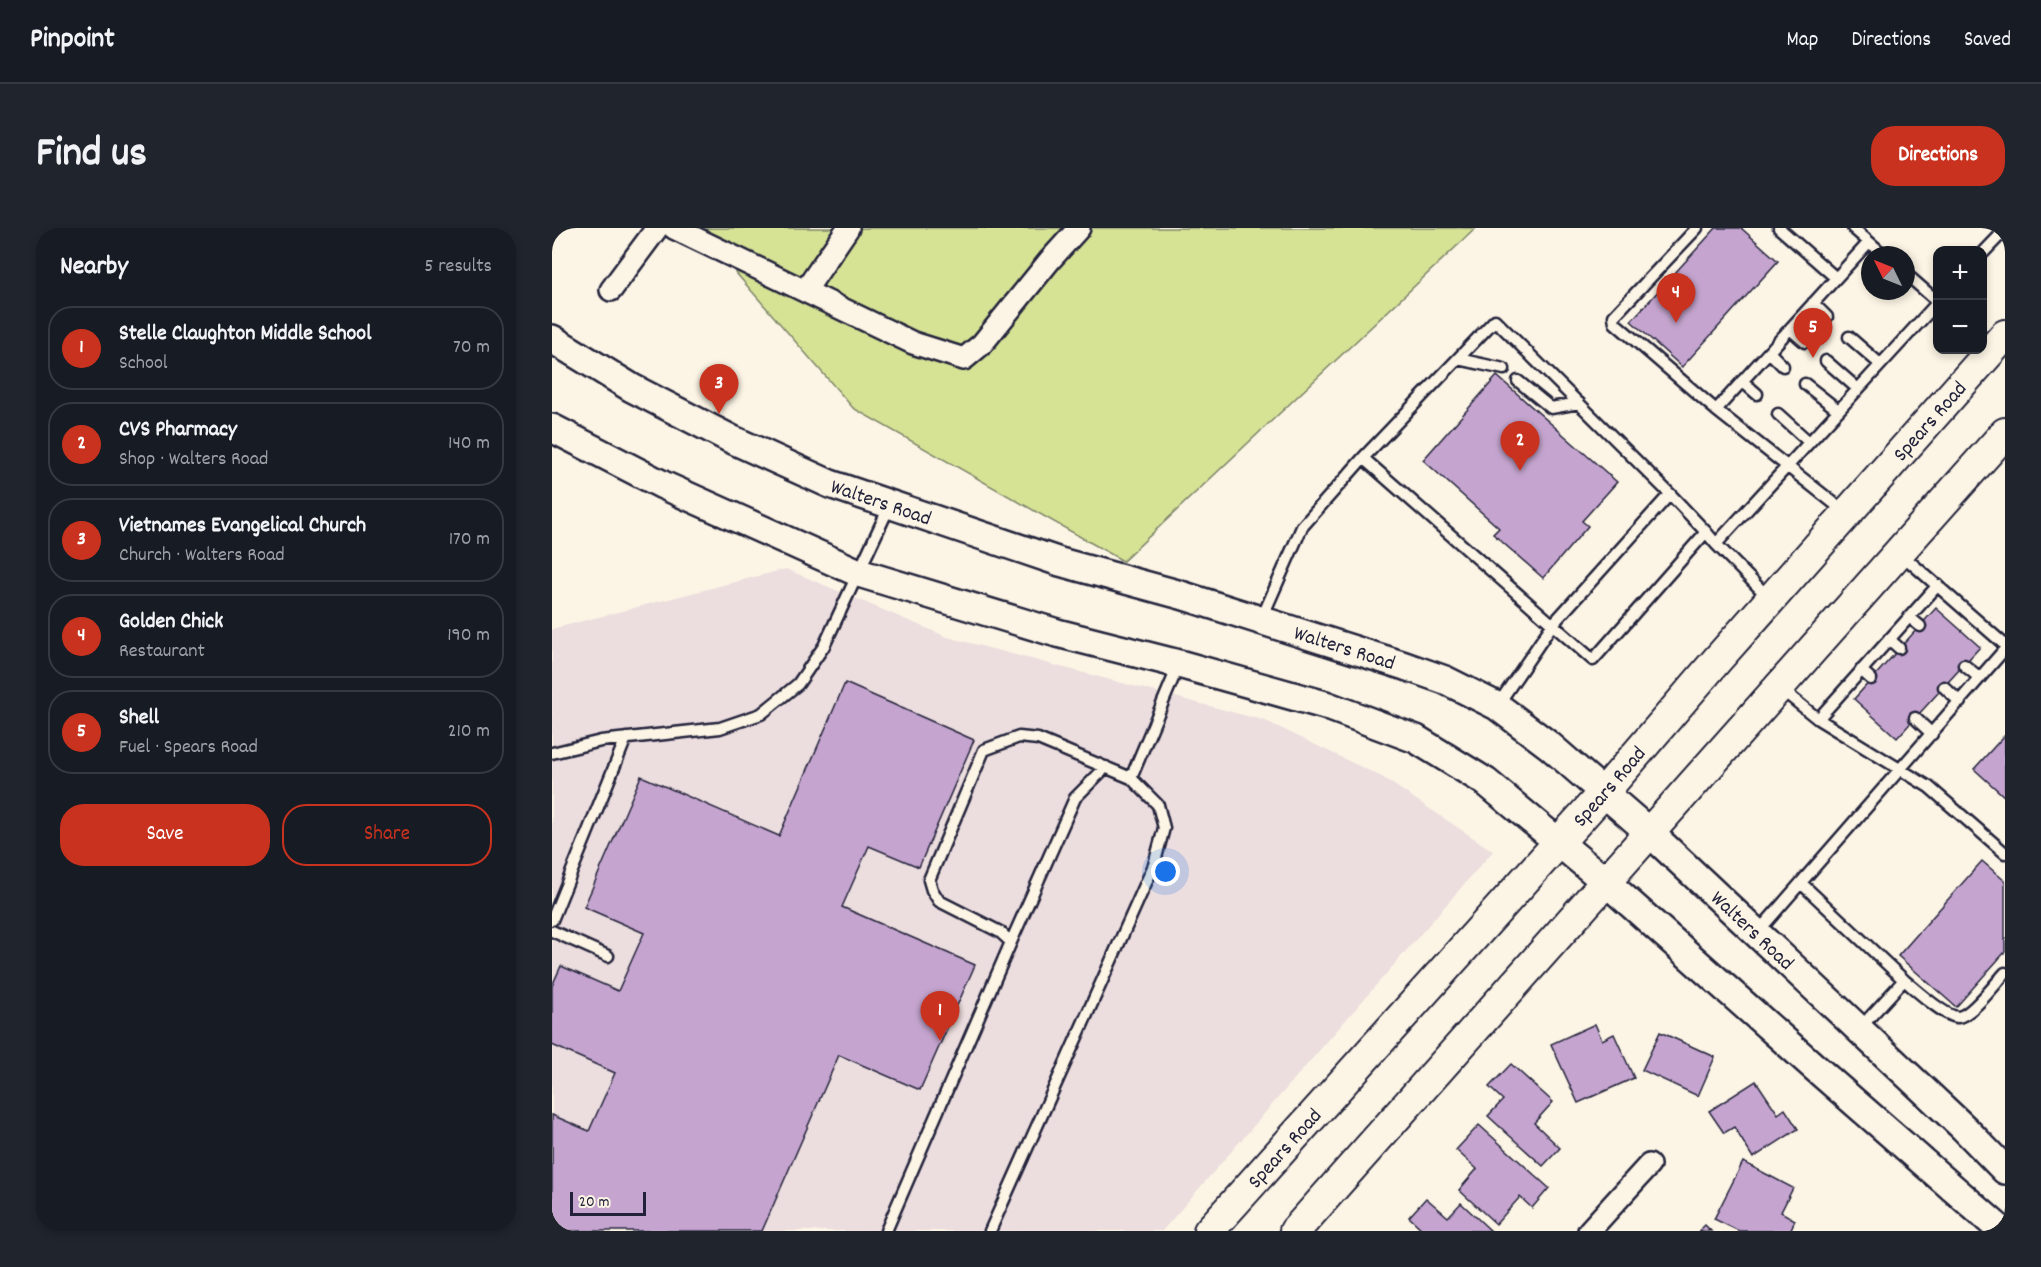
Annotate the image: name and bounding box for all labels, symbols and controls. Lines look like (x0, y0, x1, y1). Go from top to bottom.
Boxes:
text: Pinpoint (30, 21, 115, 61)
text: Map (1787, 26, 1818, 56)
text: Directions (1851, 26, 1931, 56)
text: Saved (1964, 26, 2011, 56)
text: Find us (36, 126, 147, 186)
button: Directions (1871, 126, 2005, 186)
north arrow (1861, 246, 1915, 300)
map controls (1933, 246, 1987, 354)
button: + (1933, 246, 1987, 300)
text: Nearby (60, 249, 128, 286)
text: 5 results (424, 253, 492, 281)
pin: 4 (1656, 274, 1696, 323)
button: − (1933, 300, 1987, 354)
pin: 5 (1794, 308, 1832, 358)
text: Stelle Claughton Middle School (119, 319, 371, 350)
text: 1 (79, 334, 84, 362)
text: 70 m (453, 334, 490, 362)
text: School (119, 350, 168, 378)
pin: 3 (700, 364, 738, 414)
street label: Spears Road (1887, 376, 1975, 470)
text: CVS Pharmacy (119, 415, 237, 446)
pin: 2 (1500, 422, 1540, 471)
text: 2 (77, 430, 86, 458)
text: 140 m (448, 430, 490, 458)
text: Shop · Walters Road (119, 446, 268, 474)
street label: Walters Road (826, 473, 935, 535)
text: Vietnames Evangelical Church (119, 511, 366, 542)
text: 3 (77, 526, 86, 554)
text: 170 m (449, 526, 490, 554)
text: Church · Walters Road (119, 542, 285, 570)
text: Golden Chick (119, 607, 223, 638)
street label: Walters Road (1289, 620, 1398, 680)
text: 4 (77, 622, 86, 650)
text: 190 m (447, 622, 490, 650)
text: Restaurant (119, 638, 205, 666)
text: Shell (119, 703, 159, 734)
text: 5 (77, 718, 86, 746)
text: 210 m (448, 718, 490, 746)
text: Fuel · Spears Road (119, 734, 258, 762)
street label: Spears Road (1567, 741, 1655, 835)
button: Save (60, 804, 270, 866)
button: Share (282, 804, 492, 866)
your location (1151, 857, 1180, 886)
street label: Walters Road (1703, 885, 1799, 979)
pin: 1 (920, 992, 960, 1041)
street label: Spears Road (1242, 1103, 1330, 1197)
scale bar (570, 1189, 646, 1216)
text: 20 m (579, 1191, 609, 1214)

